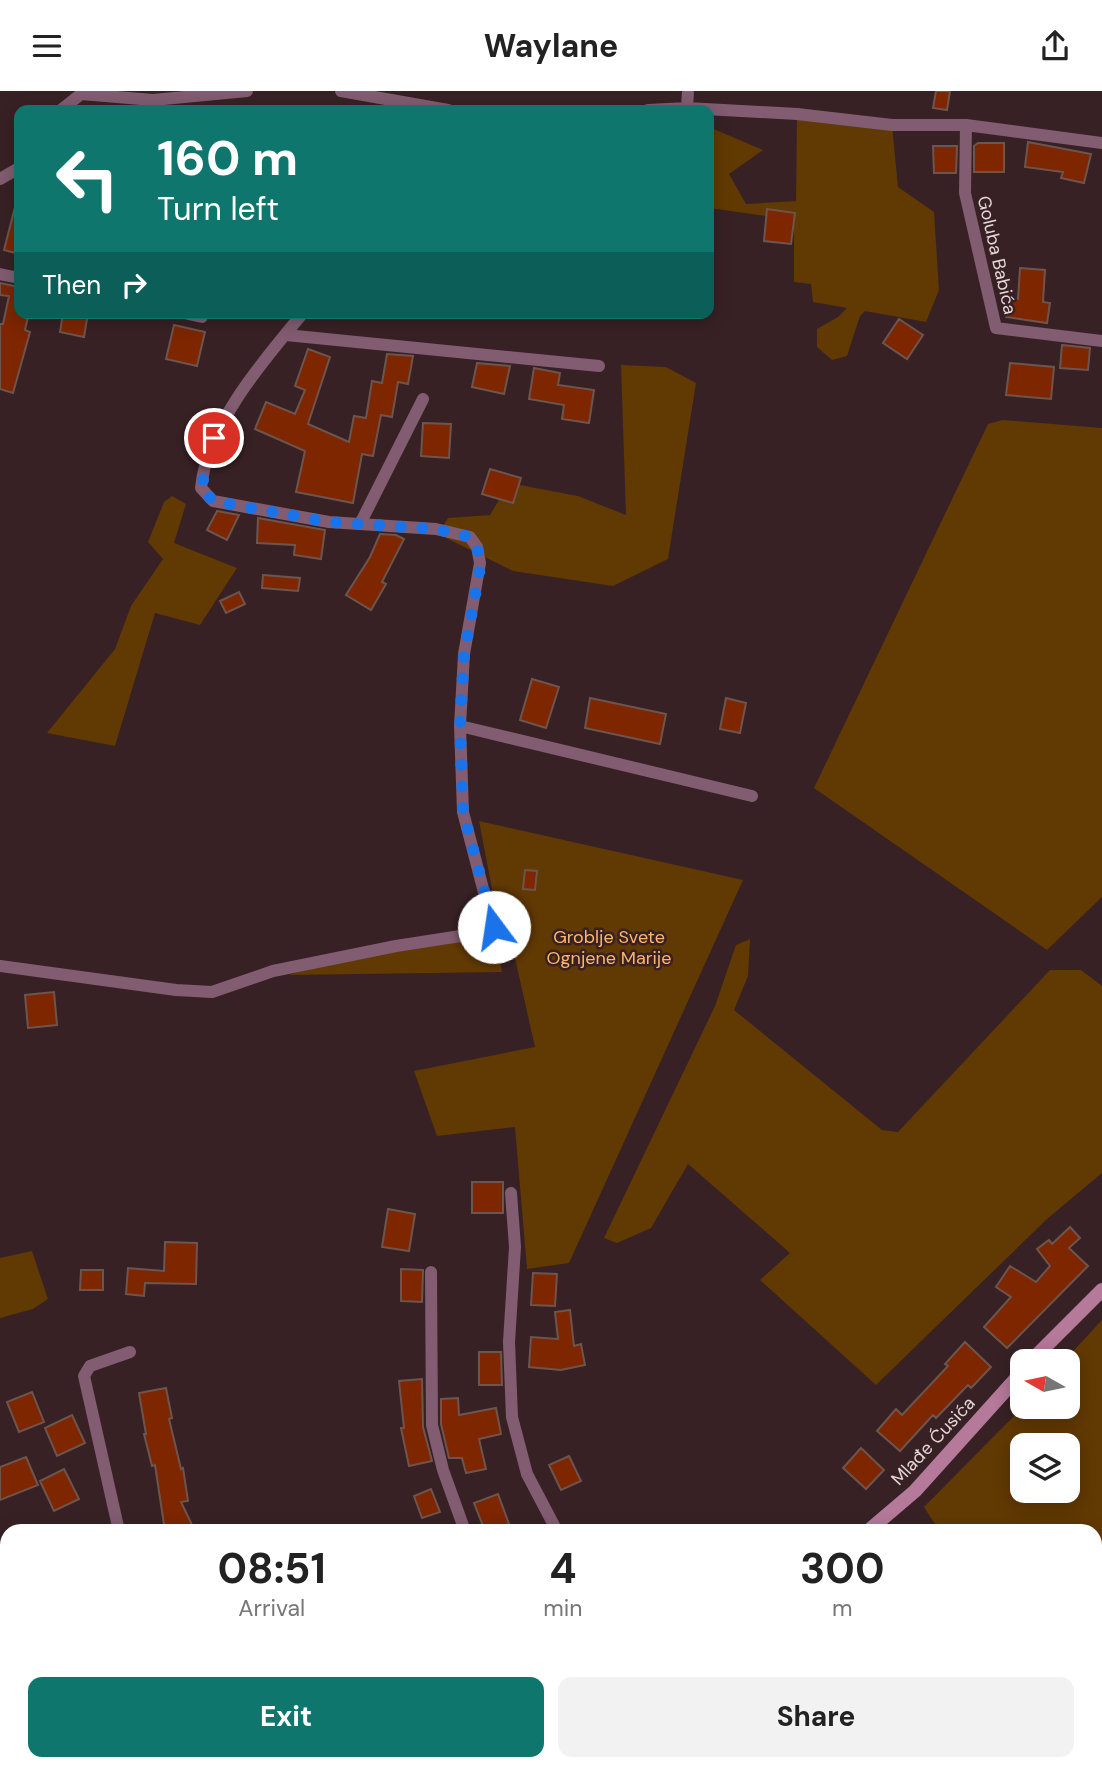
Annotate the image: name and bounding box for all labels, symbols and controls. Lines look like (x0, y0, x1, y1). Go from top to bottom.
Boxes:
text: Waylane (484, 25, 618, 67)
icon: menu (28, 27, 66, 65)
icon: share (1036, 27, 1074, 65)
text: 160 m (157, 126, 298, 190)
icon: left (42, 133, 133, 224)
text: Turn left (157, 188, 279, 230)
street label: Goluba Babića (972, 193, 1022, 317)
icon: right (115, 266, 153, 304)
text: Then (42, 268, 101, 302)
pin (184, 408, 244, 468)
icon: arrive (195, 419, 233, 457)
position arrow (457, 890, 531, 964)
park label: Groblje Svete Ognjene Marije (547, 925, 671, 970)
north arrow (1010, 1349, 1080, 1419)
map controls (1010, 1349, 1080, 1503)
street label: Mlađe Ćusića (886, 1392, 980, 1490)
button: layers (1010, 1433, 1080, 1503)
text: 08:51 (218, 1541, 326, 1596)
text: 4 (549, 1541, 577, 1596)
text: 300 (800, 1541, 884, 1596)
text: Arrival (238, 1593, 305, 1623)
text: min (543, 1593, 582, 1623)
text: m (832, 1593, 852, 1623)
button: Exit (28, 1677, 544, 1757)
button: Share (558, 1677, 1074, 1757)

